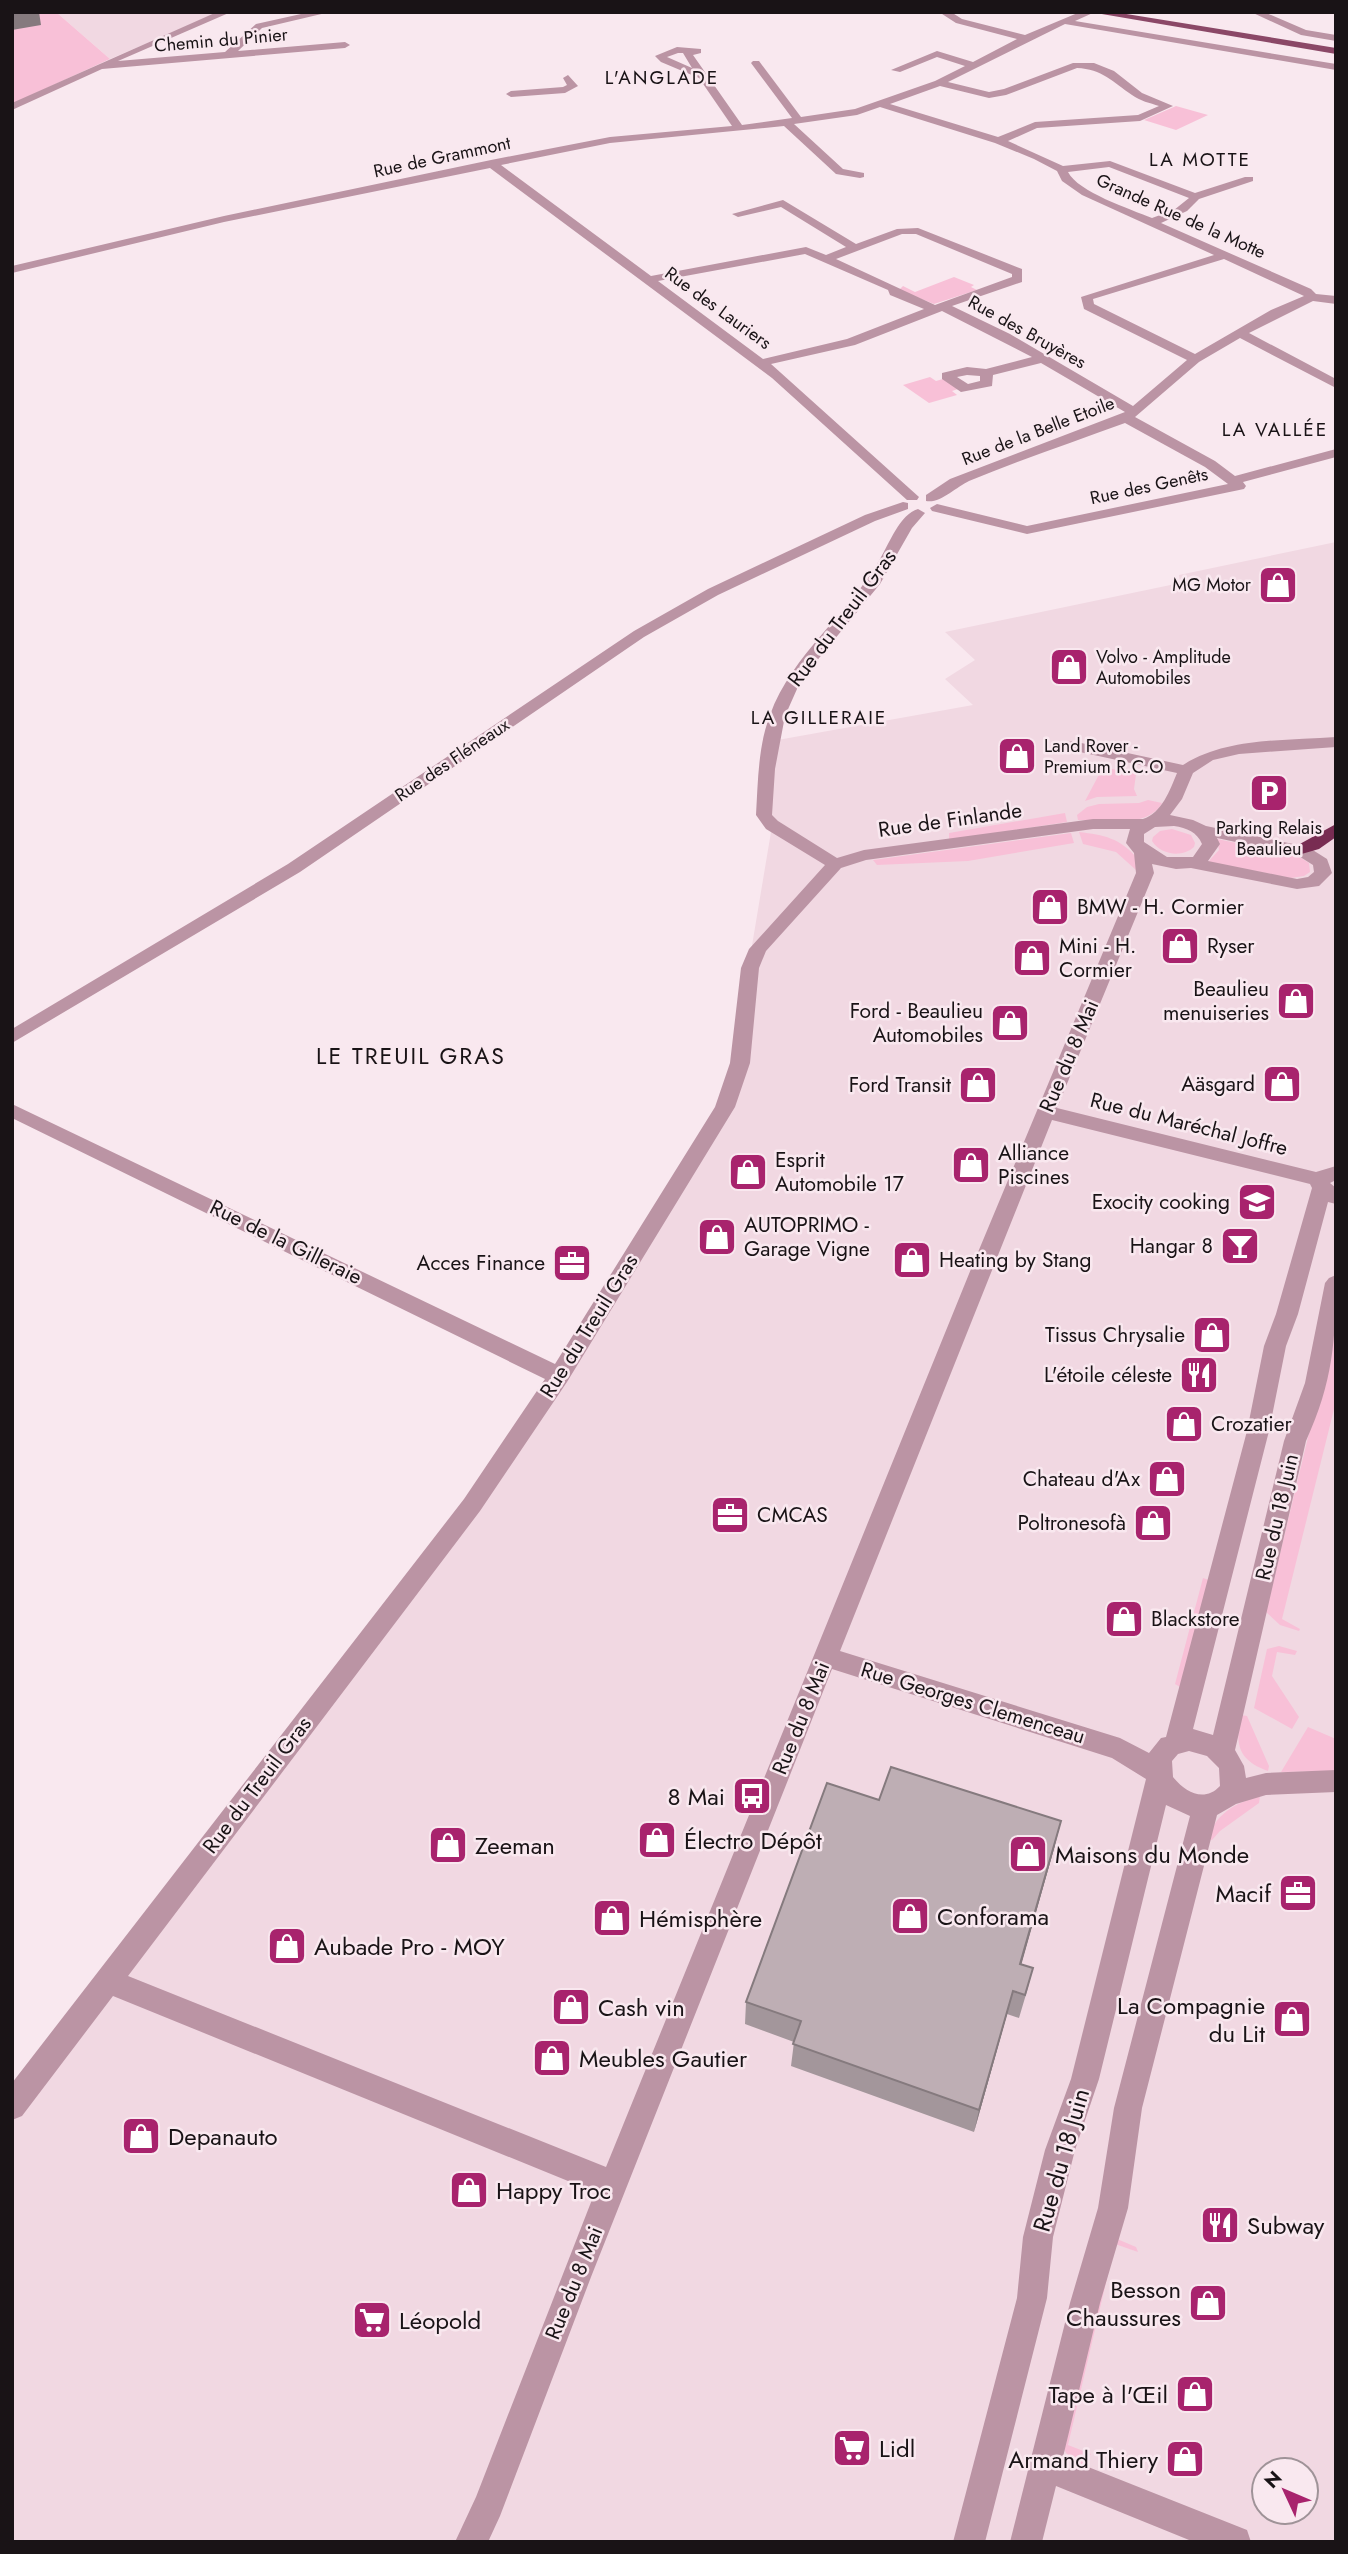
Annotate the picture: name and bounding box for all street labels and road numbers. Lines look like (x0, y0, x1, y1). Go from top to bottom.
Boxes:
street label: Chemin du Pinier (153, 21, 290, 59)
street label: Rue de Grammont (371, 130, 514, 184)
street label: Grande Rue de la Motte (1092, 167, 1270, 265)
street label: Rue des Lauriers (659, 260, 777, 356)
street label: Rue des Bruyères (963, 289, 1091, 375)
street label: Rue de la Belle Etoile (958, 390, 1118, 472)
street label: Rue des Genêts (1088, 461, 1210, 511)
street label: Rue du Treuil Gras (780, 543, 904, 693)
street label: Rue des Fléneaux (390, 712, 515, 808)
street label: Rue de Finlande (876, 795, 1024, 845)
street label: Rue du 8 Mai (1032, 995, 1106, 1117)
street label: Rue du Maréchal Joffre (1087, 1085, 1291, 1163)
street label: Rue de la Gilleraie (205, 1192, 367, 1292)
street label: Rue du Treuil Gras (533, 1248, 645, 1404)
street label: Rue du 18 Juin (1248, 1451, 1306, 1583)
street label: Rue Georges Clemenceau (857, 1655, 1089, 1751)
street label: Rue du 8 Mai (765, 1657, 837, 1779)
street label: Rue du Treuil Gras (195, 1710, 319, 1860)
street label: Rue du 18 Juin (1024, 2084, 1098, 2236)
street label: Rue du 8 Mai (538, 2222, 610, 2344)

